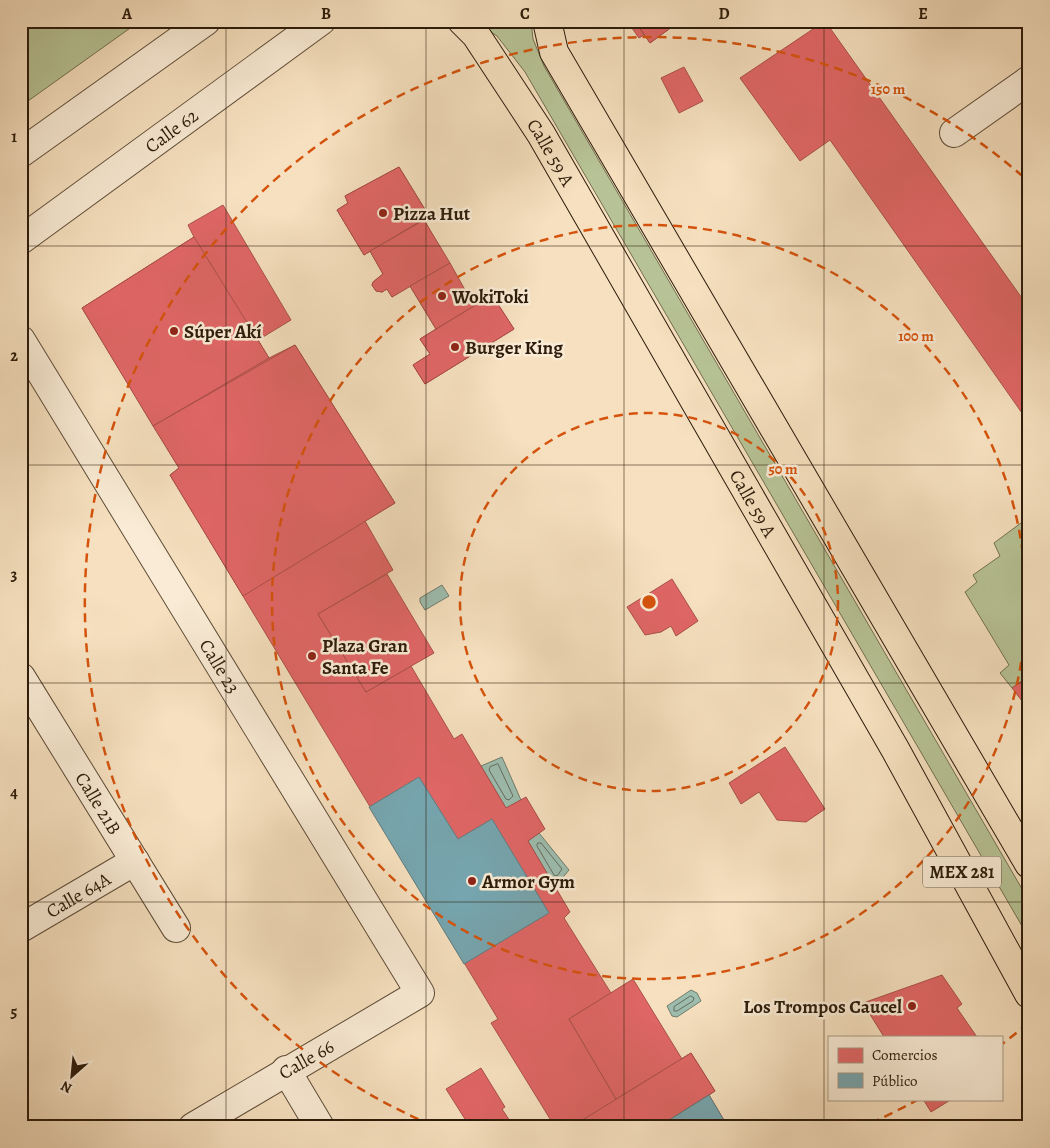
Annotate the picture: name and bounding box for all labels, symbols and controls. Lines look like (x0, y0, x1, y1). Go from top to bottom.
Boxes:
text: A (121, 3, 133, 25)
text: B (321, 3, 331, 25)
text: C (520, 3, 530, 25)
text: D (718, 3, 730, 25)
text: E (918, 3, 928, 25)
text: 150 m (871, 79, 906, 99)
street label: Calle 62 (140, 103, 204, 159)
street label: Calle 59 A (520, 114, 581, 192)
text: 1 (11, 126, 17, 148)
place label: Pizza Hut (393, 201, 471, 227)
marker: Pizza Hut (377, 207, 389, 219)
place label: WokiToki (451, 284, 529, 310)
marker: WokiToki (436, 290, 448, 302)
place label: Súper Akí (184, 319, 262, 345)
marker: Súper Akí (168, 325, 180, 337)
text: 100 m (898, 326, 934, 346)
place label: Burger King (465, 335, 563, 361)
marker: Burger King (449, 341, 461, 353)
text: 2 (10, 345, 18, 367)
text: 50 m (768, 459, 798, 479)
street label: Calle 59 A (723, 465, 783, 543)
text: 3 (11, 564, 18, 586)
centre of rings (640, 593, 658, 611)
place label: Plaza Gran Santa Fe (322, 633, 408, 681)
street label: Calle 23 (193, 634, 246, 699)
marker: Plaza Gran Santa Fe (306, 650, 318, 662)
street label: Calle 21B (69, 767, 127, 840)
text: 4 (10, 782, 18, 804)
road number: MEX 281 (923, 856, 1001, 888)
street label: Calle 64A (41, 866, 116, 925)
place label: Armor Gym (481, 869, 575, 895)
marker: Armor Gym (466, 875, 478, 887)
place label: Los Trompos Caucel (743, 994, 902, 1020)
marker: Los Trompos Caucel (906, 1000, 918, 1012)
text: 5 (11, 1001, 18, 1023)
street label: Calle 66 (274, 1034, 339, 1086)
legend (828, 1036, 1002, 1100)
text: Comercios (872, 1045, 937, 1065)
north arrow (48, 1050, 98, 1100)
text: Público (872, 1071, 918, 1091)
text: N (57, 1076, 75, 1098)

